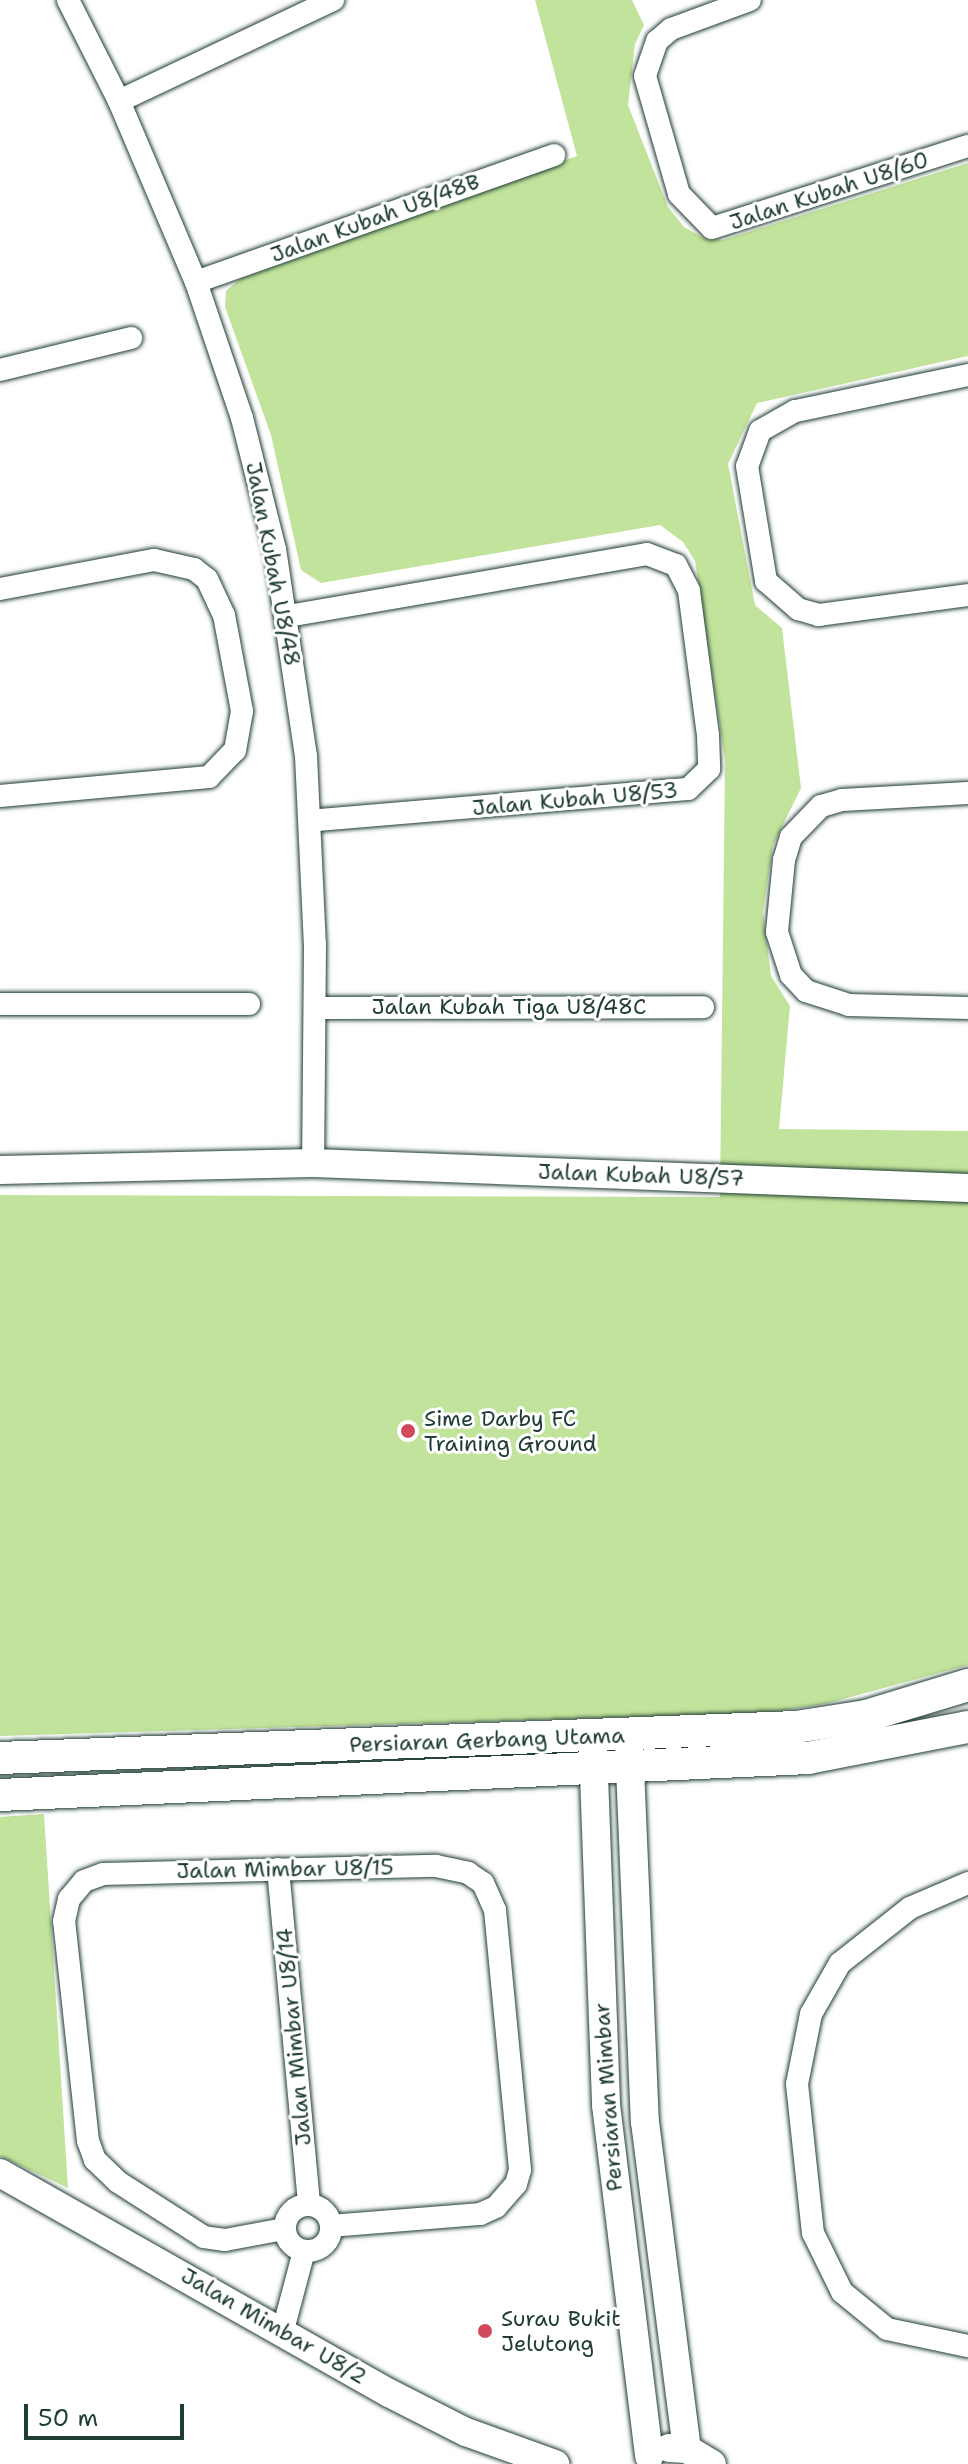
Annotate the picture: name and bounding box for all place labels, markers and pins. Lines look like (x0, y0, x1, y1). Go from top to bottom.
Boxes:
place label: Sime Darby FC Training Ground (424, 1405, 597, 1456)
marker: Sime Darby FC Training Ground (399, 1422, 417, 1440)
place label: Surau Bukit Jelutong (501, 2305, 621, 2356)
marker: Surau Bukit Jelutong (476, 2322, 494, 2340)

